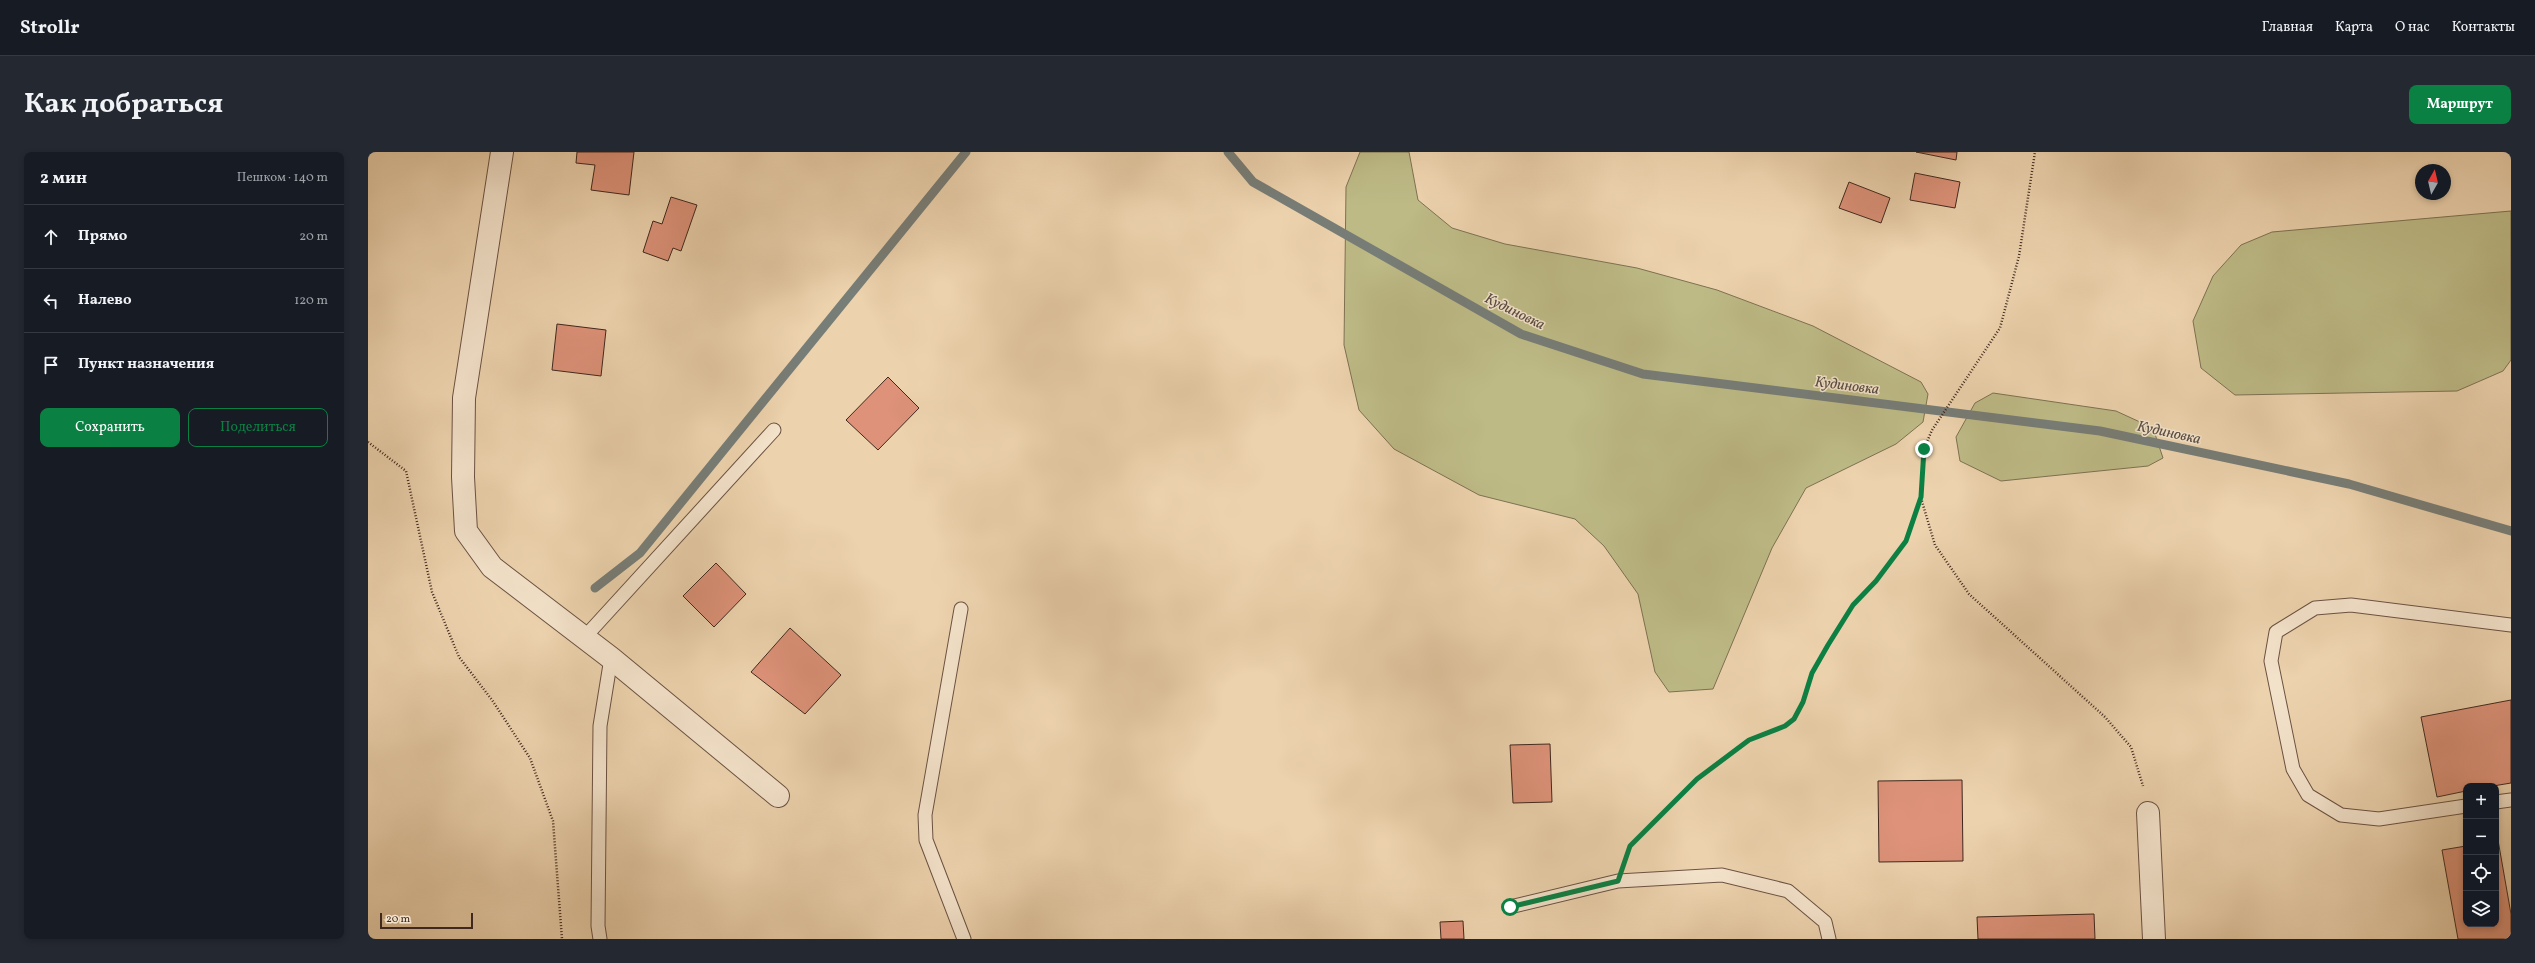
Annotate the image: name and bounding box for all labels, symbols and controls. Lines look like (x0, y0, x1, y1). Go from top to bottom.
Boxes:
text: Strollr (20, 15, 80, 41)
text: Главная (2262, 18, 2313, 37)
text: Карта (2335, 18, 2373, 37)
text: О нас (2395, 18, 2430, 37)
text: Контакты (2452, 18, 2515, 37)
text: Как добраться (24, 85, 223, 124)
button: Маршрут (2409, 85, 2511, 124)
north arrow (2415, 164, 2451, 200)
text: 2 мин (40, 167, 87, 190)
text: Пешком · 140 m (237, 169, 328, 187)
icon: ahead (40, 226, 62, 248)
text: Прямо (78, 226, 127, 247)
text: 20 m (299, 228, 328, 246)
water label: Кудиновка (1481, 289, 1548, 336)
icon: left (40, 290, 62, 312)
text: Налево (78, 290, 132, 311)
text: 120 m (294, 292, 328, 310)
icon: arrive (40, 354, 62, 376)
text: Пункт назначения (78, 354, 214, 375)
water label: Кудиновка (1813, 372, 1880, 401)
button: Сохранить (40, 408, 180, 447)
button: Поделиться (188, 408, 328, 447)
water label: Кудиновка (2135, 416, 2203, 450)
route end (1915, 440, 1933, 458)
map controls (2463, 783, 2499, 927)
button: + (2463, 783, 2499, 819)
button: − (2463, 819, 2499, 855)
button: locate (2463, 855, 2499, 891)
button: layers (2463, 891, 2499, 927)
route start (1501, 898, 1519, 916)
scale bar (380, 911, 473, 930)
text: 20 m (386, 912, 410, 927)

